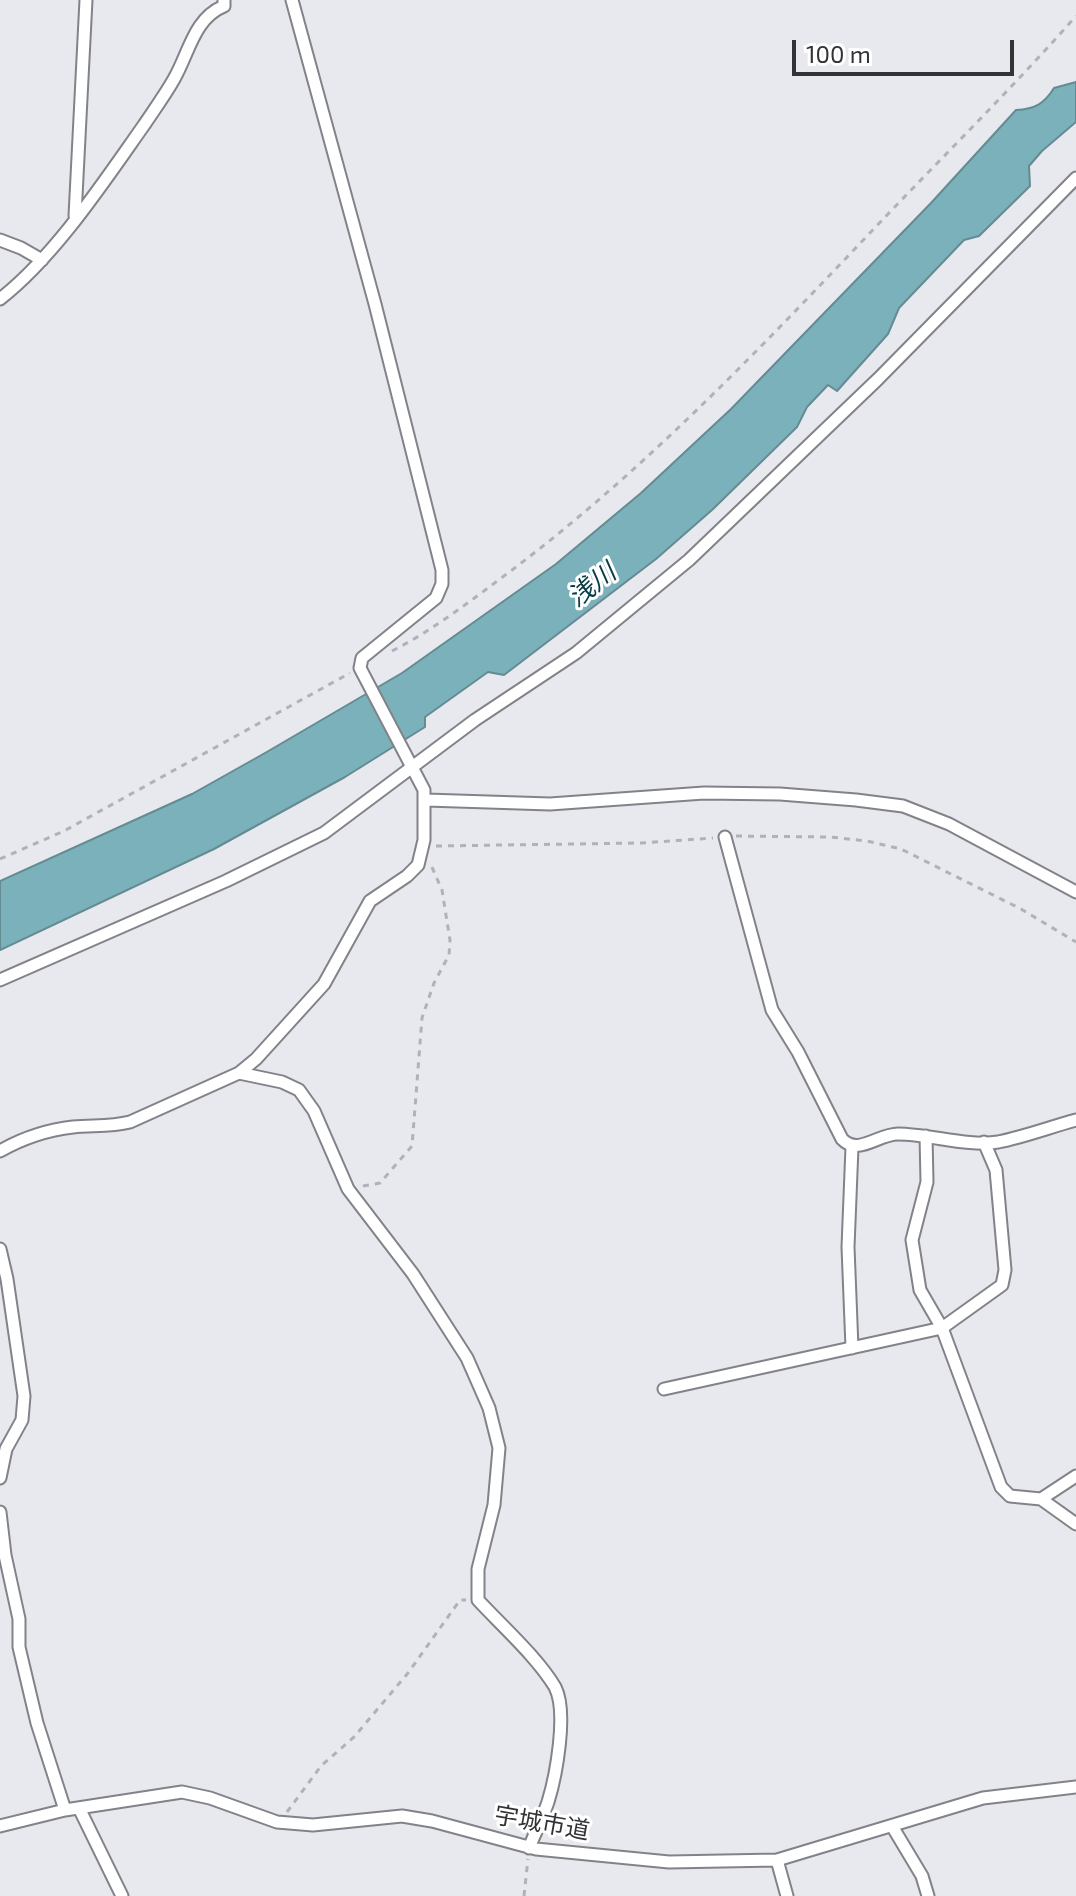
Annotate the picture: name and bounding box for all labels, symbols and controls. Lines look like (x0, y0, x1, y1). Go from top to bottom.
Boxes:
scale bar (796, 24, 1018, 74)
text: 100 m (806, 39, 871, 68)
water label: 浅川 (562, 557, 622, 613)
street label: 宇城市道 (492, 1800, 592, 1846)

